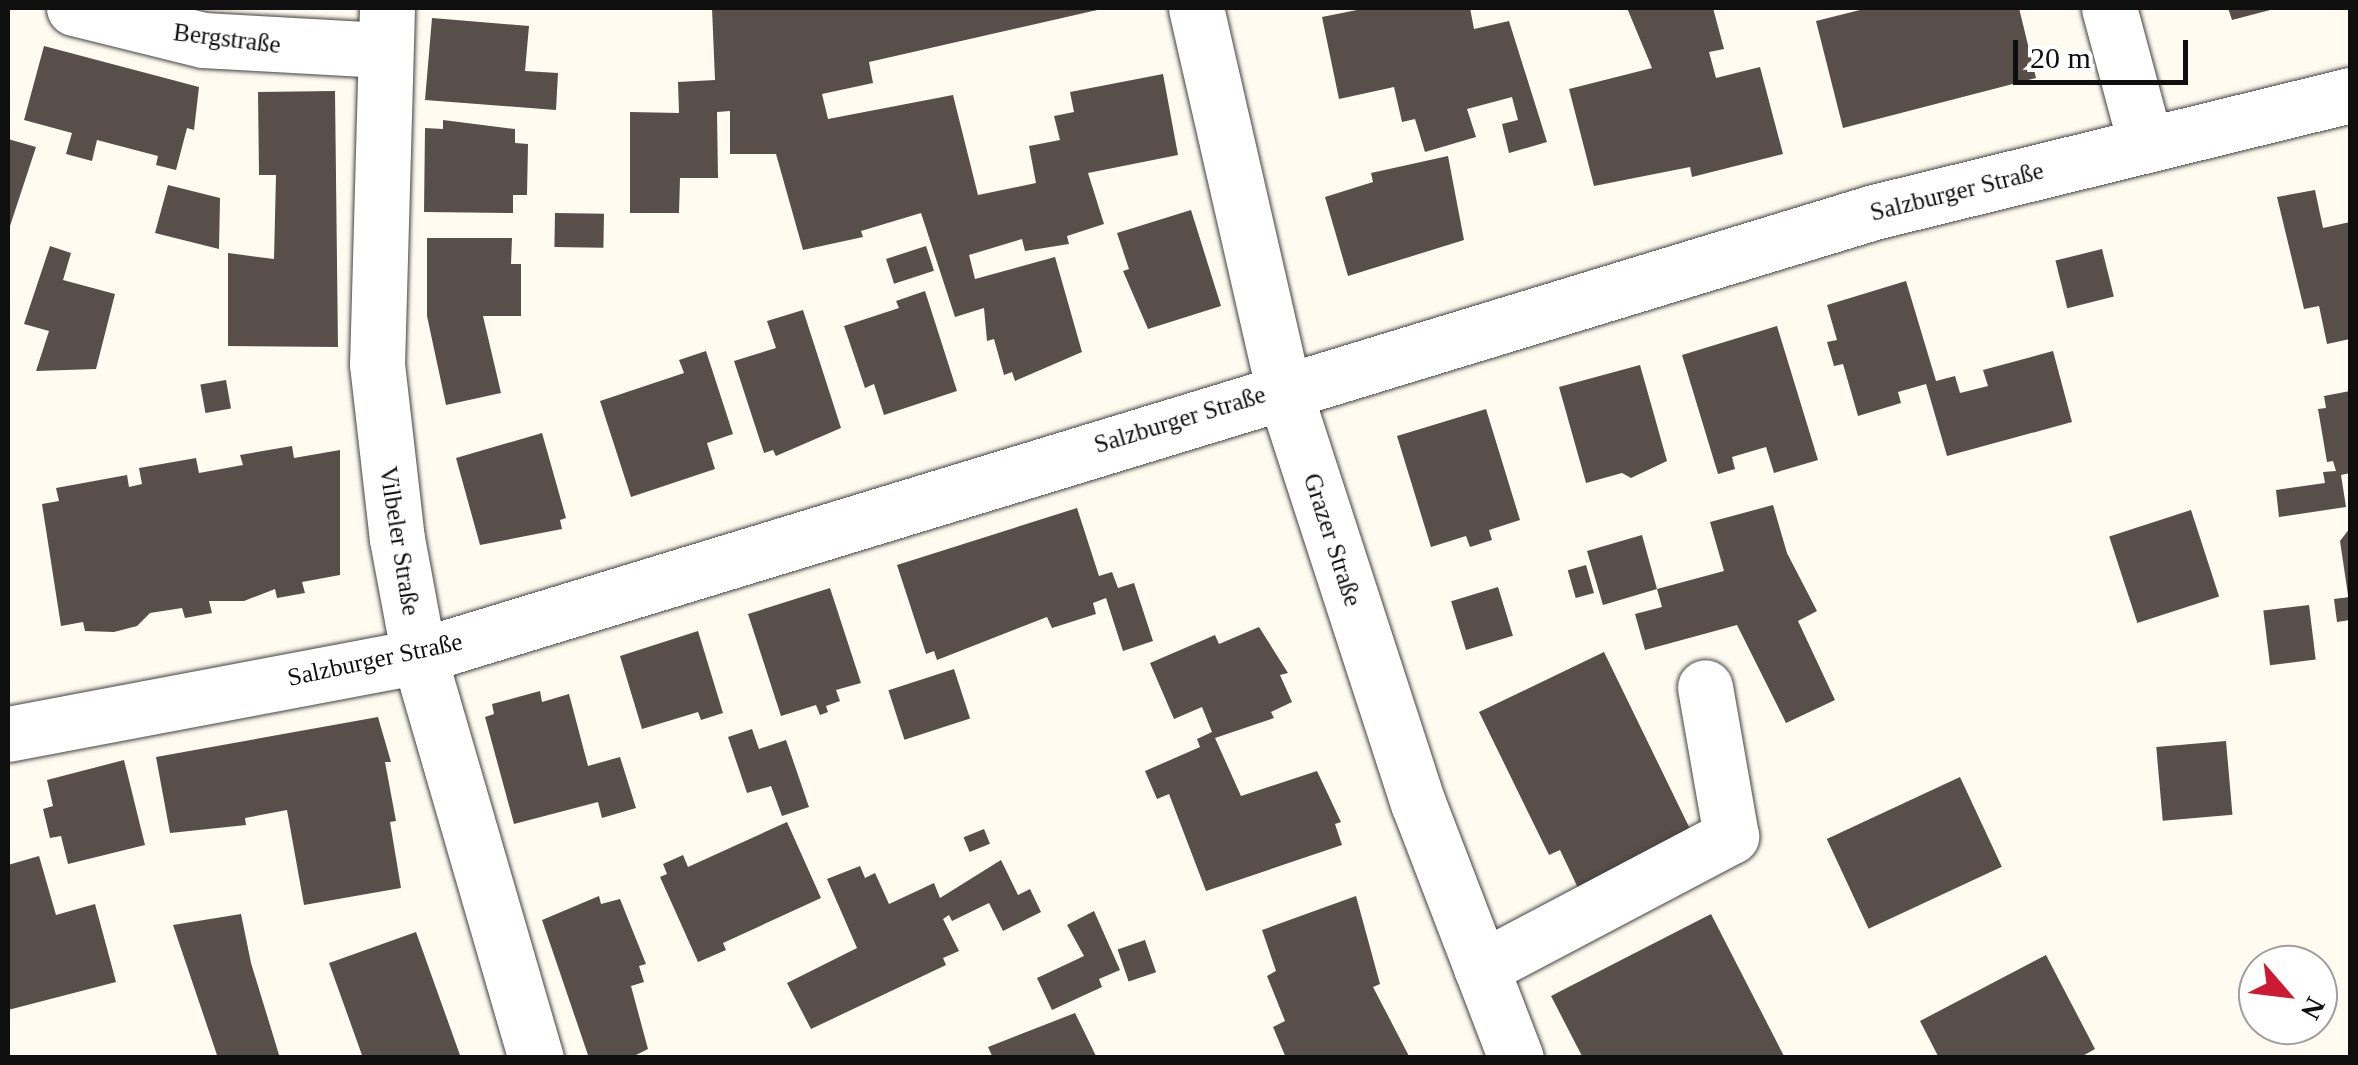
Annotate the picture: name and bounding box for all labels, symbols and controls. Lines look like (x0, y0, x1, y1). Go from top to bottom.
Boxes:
street label: Bergstraße (172, 18, 282, 60)
scale bar (2018, 20, 2193, 82)
text: 20 m (2030, 41, 2091, 74)
street label: Salzburger Straße (1867, 156, 2047, 228)
street label: Salzburger Straße (1091, 380, 1269, 460)
street label: Vilbeler Straße (372, 464, 426, 618)
street label: Grazer Straße (1296, 470, 1368, 610)
street label: Salzburger Straße (285, 627, 465, 693)
north arrow (2238, 945, 2338, 1045)
text: N (2295, 992, 2332, 1025)

